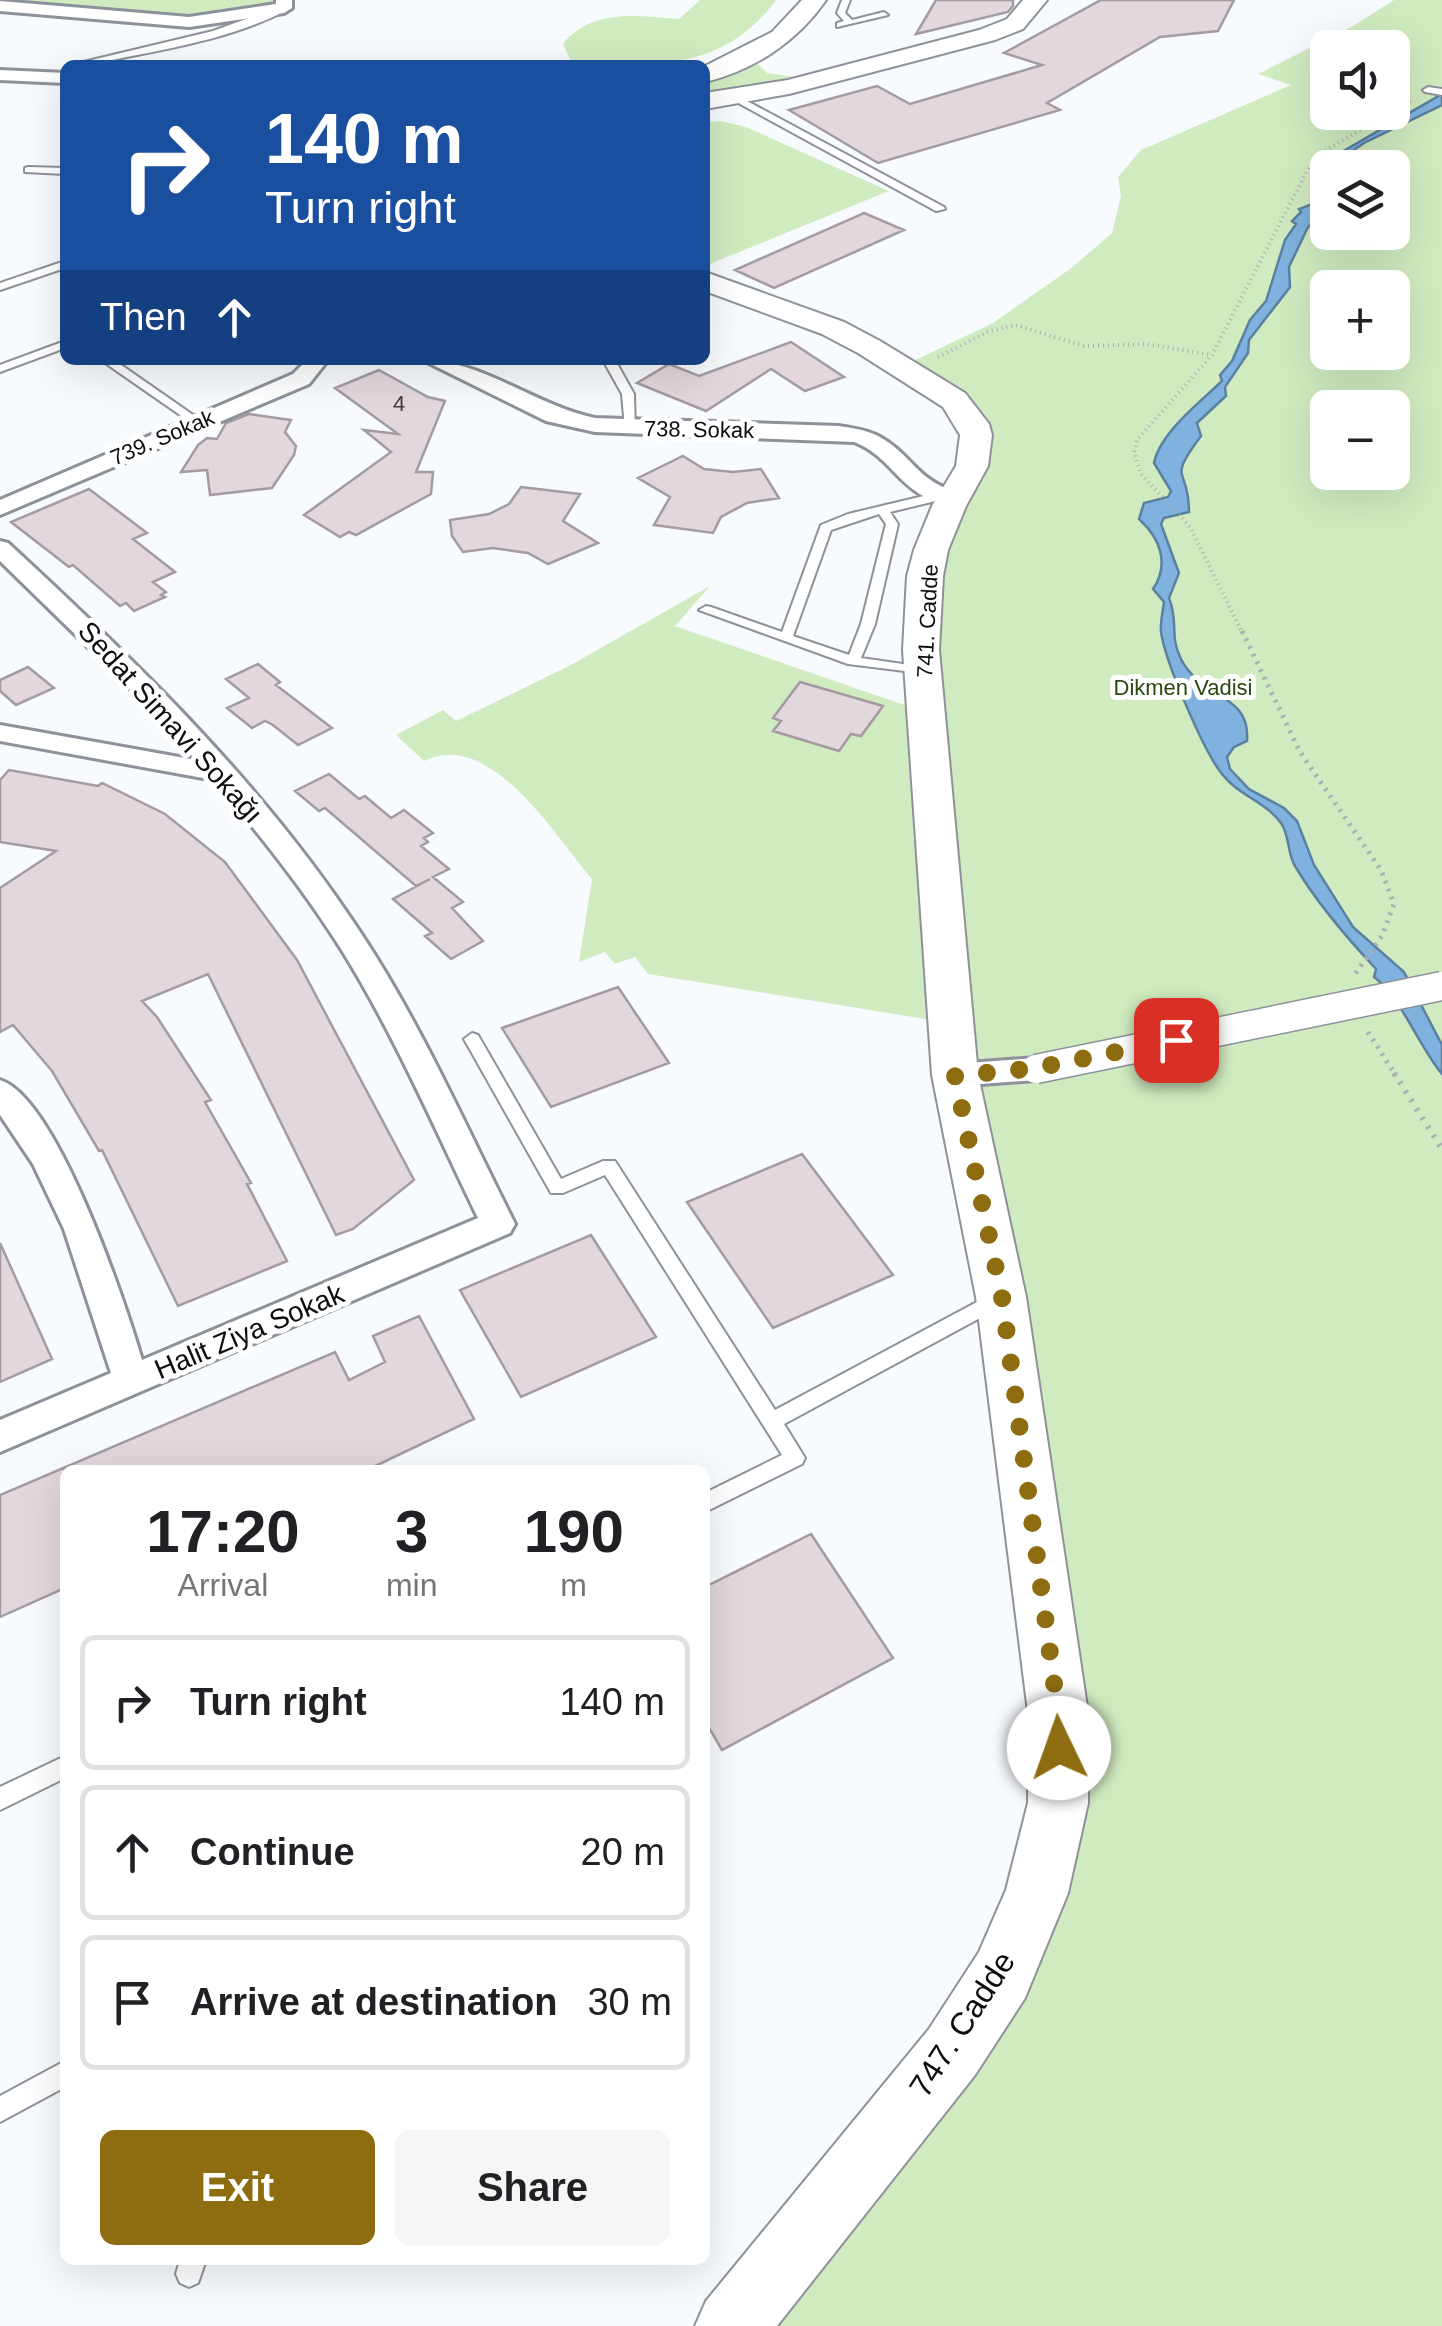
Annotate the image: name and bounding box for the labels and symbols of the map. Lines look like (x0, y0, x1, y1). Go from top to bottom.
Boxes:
house number: 4 (393, 391, 405, 416)
street label: 739. Sokak (107, 404, 219, 470)
street label: 738. Sokak (644, 416, 755, 443)
street label: 741. Cadde (912, 564, 943, 678)
street label: Sedat Simavi Sokağı (72, 615, 269, 829)
park label: Dikmen Vadisi (1114, 675, 1252, 700)
pin (1134, 998, 1219, 1083)
street label: Halit Ziya Sokak (150, 1277, 349, 1385)
position arrow (1007, 1696, 1111, 1800)
street label: 747. Cadde (902, 1945, 1022, 2103)

